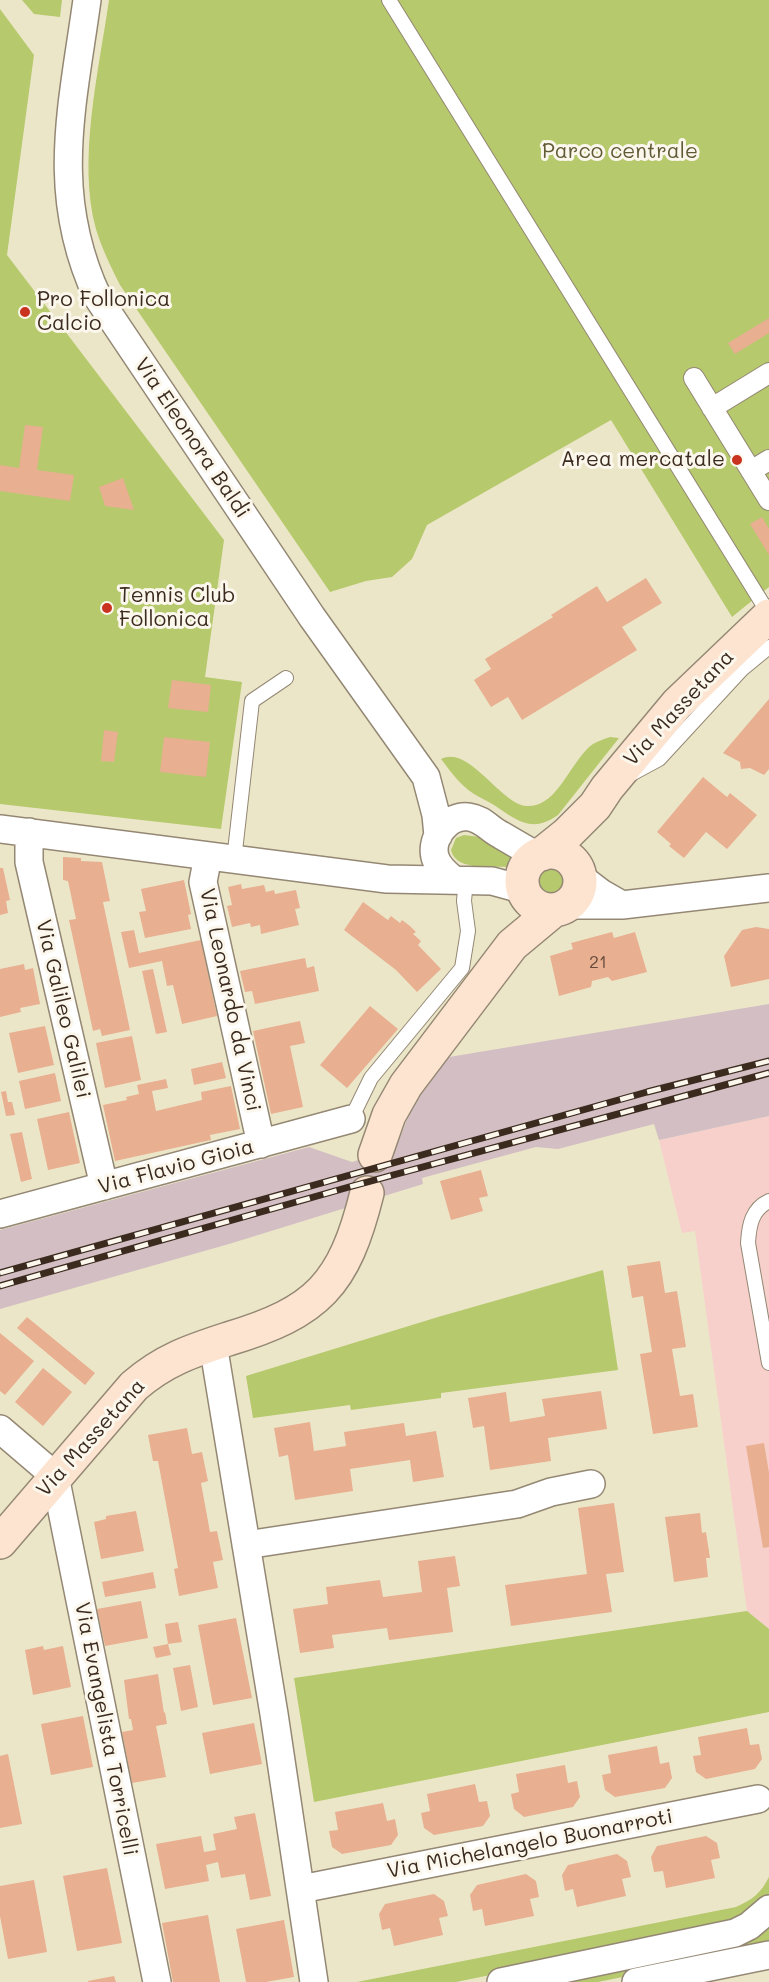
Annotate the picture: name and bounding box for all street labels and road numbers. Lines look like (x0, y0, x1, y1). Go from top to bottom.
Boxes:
street label: Via Eleonora Baldi (129, 353, 255, 523)
street label: Via Massetana (619, 645, 739, 771)
street label: Via Leonardo da Vinci (194, 886, 266, 1114)
street label: Via Galileo Galilei (30, 917, 96, 1101)
street label: Via Flavio Gioia (95, 1134, 257, 1200)
street label: Via Massetana (31, 1374, 151, 1502)
street label: Via Evangelista Torricelli (69, 1600, 143, 1858)
street label: Via Michelangelo Buonarroti (385, 1804, 675, 1884)

